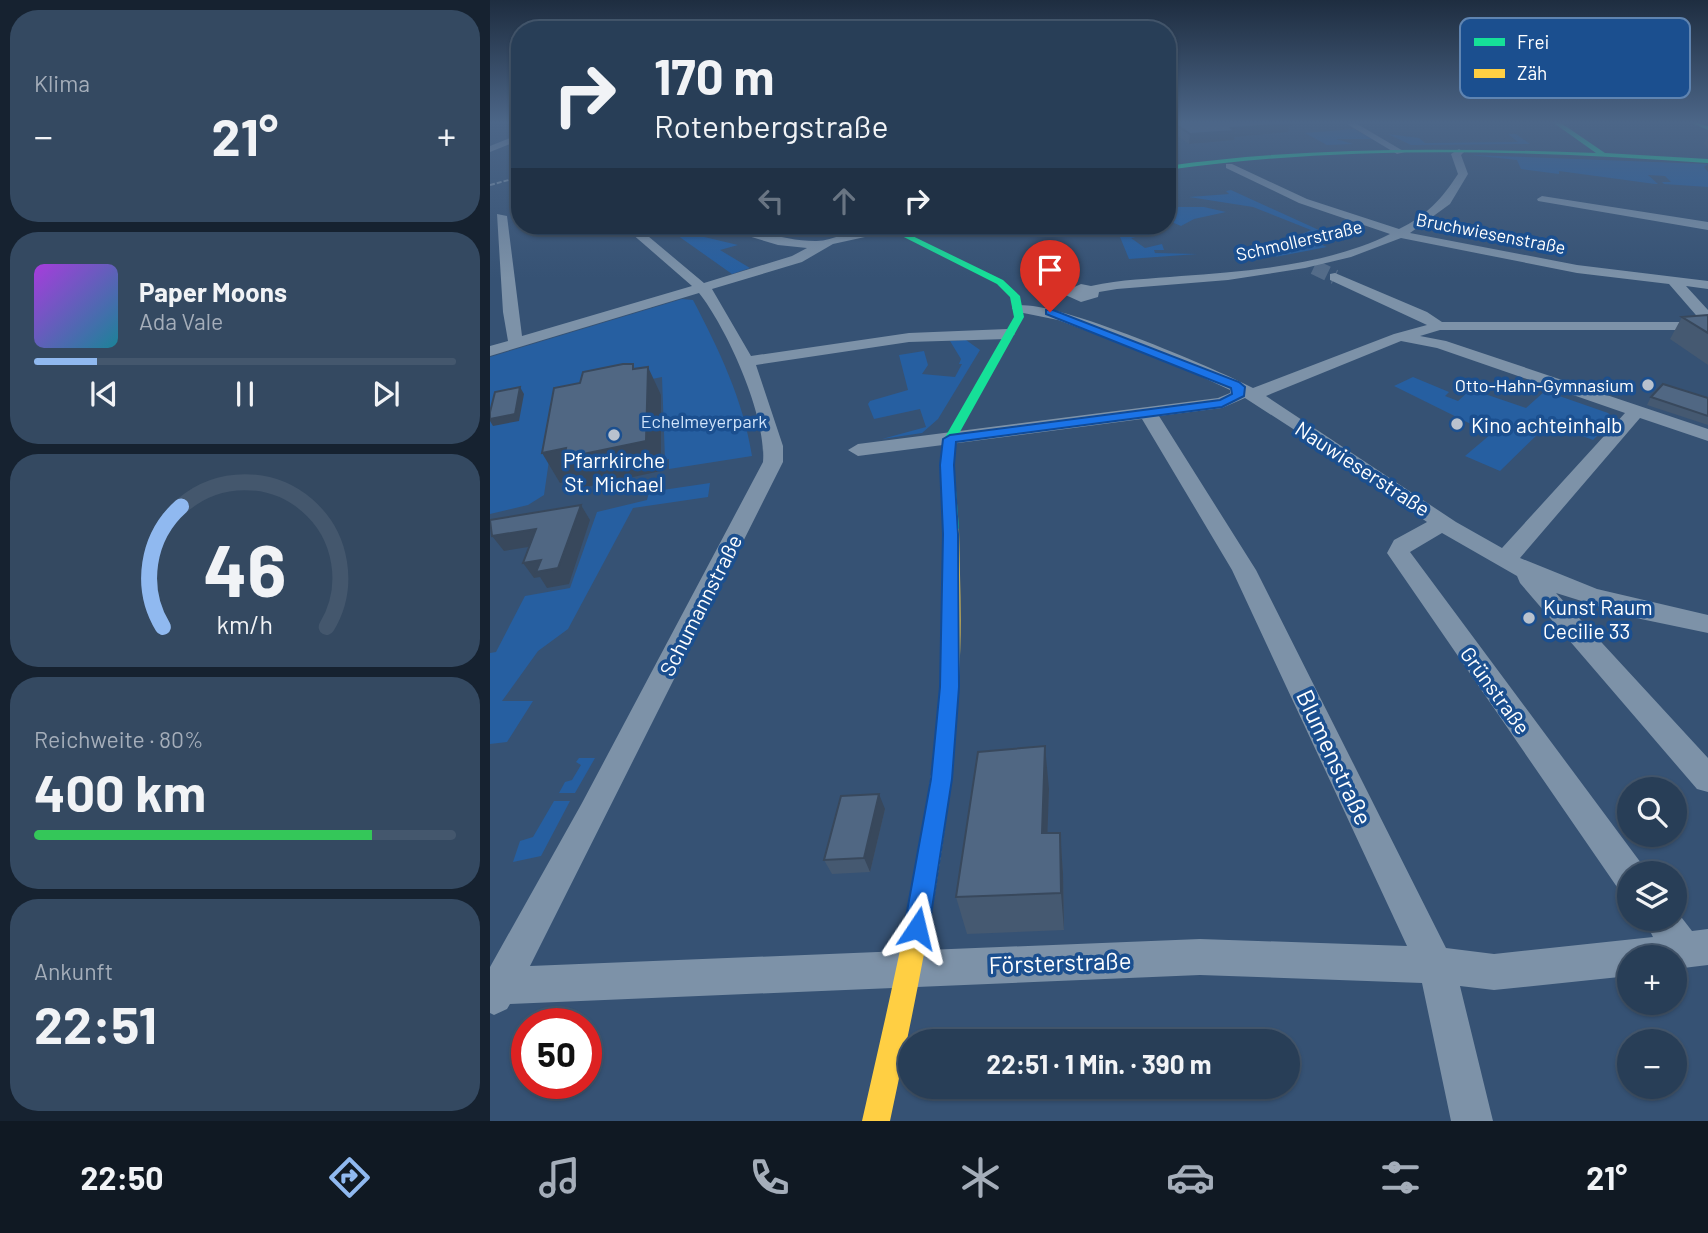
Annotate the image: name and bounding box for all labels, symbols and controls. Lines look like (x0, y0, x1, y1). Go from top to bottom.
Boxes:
legend (1460, 18, 1690, 98)
text: Frei (1517, 30, 1549, 53)
text: 170 m (654, 46, 774, 105)
icon: right (539, 49, 630, 140)
text: Zäh (1517, 61, 1547, 84)
text: Klima (34, 69, 90, 97)
text: 21° (212, 104, 278, 166)
text: Rotenbergstraße (654, 106, 888, 144)
text: − (34, 112, 53, 158)
text: + (437, 112, 456, 158)
icon: left (752, 182, 790, 220)
icon: ahead (825, 182, 863, 220)
icon: right (898, 182, 936, 220)
street label: Bruchwiesenstraße (1414, 208, 1568, 258)
street label: Schmollerstraße (1234, 215, 1364, 265)
pin (1020, 240, 1080, 312)
icon: arrive (1031, 251, 1069, 289)
text: Paper Moons (139, 276, 287, 307)
text: Ada Vale (139, 307, 223, 335)
place label: Otto-Hahn-Gymnasium (1455, 374, 1634, 396)
icon: previous (85, 375, 123, 413)
icon: pause (226, 375, 264, 413)
icon: next (367, 375, 405, 413)
marker: Otto-Hahn-Gymnasium (1640, 377, 1656, 393)
park label: Echelmeyerpark (641, 410, 767, 432)
place label: Kino achteinhalb (1471, 412, 1623, 437)
street label: Nauwieserstraße (1291, 415, 1435, 521)
marker: Kino achteinhalb (1449, 416, 1465, 432)
marker: Pfarrkirche St. Michael (606, 427, 622, 443)
place label: Pfarrkirche St. Michael (563, 447, 665, 496)
text: 46 (203, 524, 287, 612)
street label: Schumannstraße (654, 530, 746, 680)
place label: Kunst Raum Cecilie 33 (1543, 594, 1653, 643)
text: km/h (217, 608, 273, 638)
marker: Kunst Raum Cecilie 33 (1521, 610, 1537, 626)
street label: Grünstraße (1456, 641, 1536, 739)
street label: Blumenstraße (1291, 685, 1379, 829)
text: Reichweite · 80% (34, 725, 203, 753)
text: 400 km (34, 760, 206, 822)
map controls (1617, 777, 1687, 1099)
button: search (1617, 777, 1687, 847)
button: layers (1617, 861, 1687, 931)
position arrow (880, 891, 954, 965)
street label: Försterstraße (988, 945, 1132, 979)
button: + (1617, 945, 1687, 1015)
text: Ankunft (34, 957, 113, 985)
text: 22:51 (34, 992, 157, 1054)
speed limit sign: 50 (511, 1008, 602, 1099)
button: − (1617, 1029, 1687, 1099)
text: 22:51 · 1 Min. · 390 m (987, 1048, 1211, 1079)
icon: directions (325, 1153, 374, 1202)
icon: music (535, 1153, 584, 1202)
icon: phone (745, 1153, 794, 1202)
icon: climate (956, 1153, 1005, 1202)
icon: car (1166, 1153, 1215, 1202)
icon: filters (1376, 1153, 1425, 1202)
text: 22:50 (81, 1158, 164, 1196)
text: 21° (1586, 1158, 1627, 1196)

